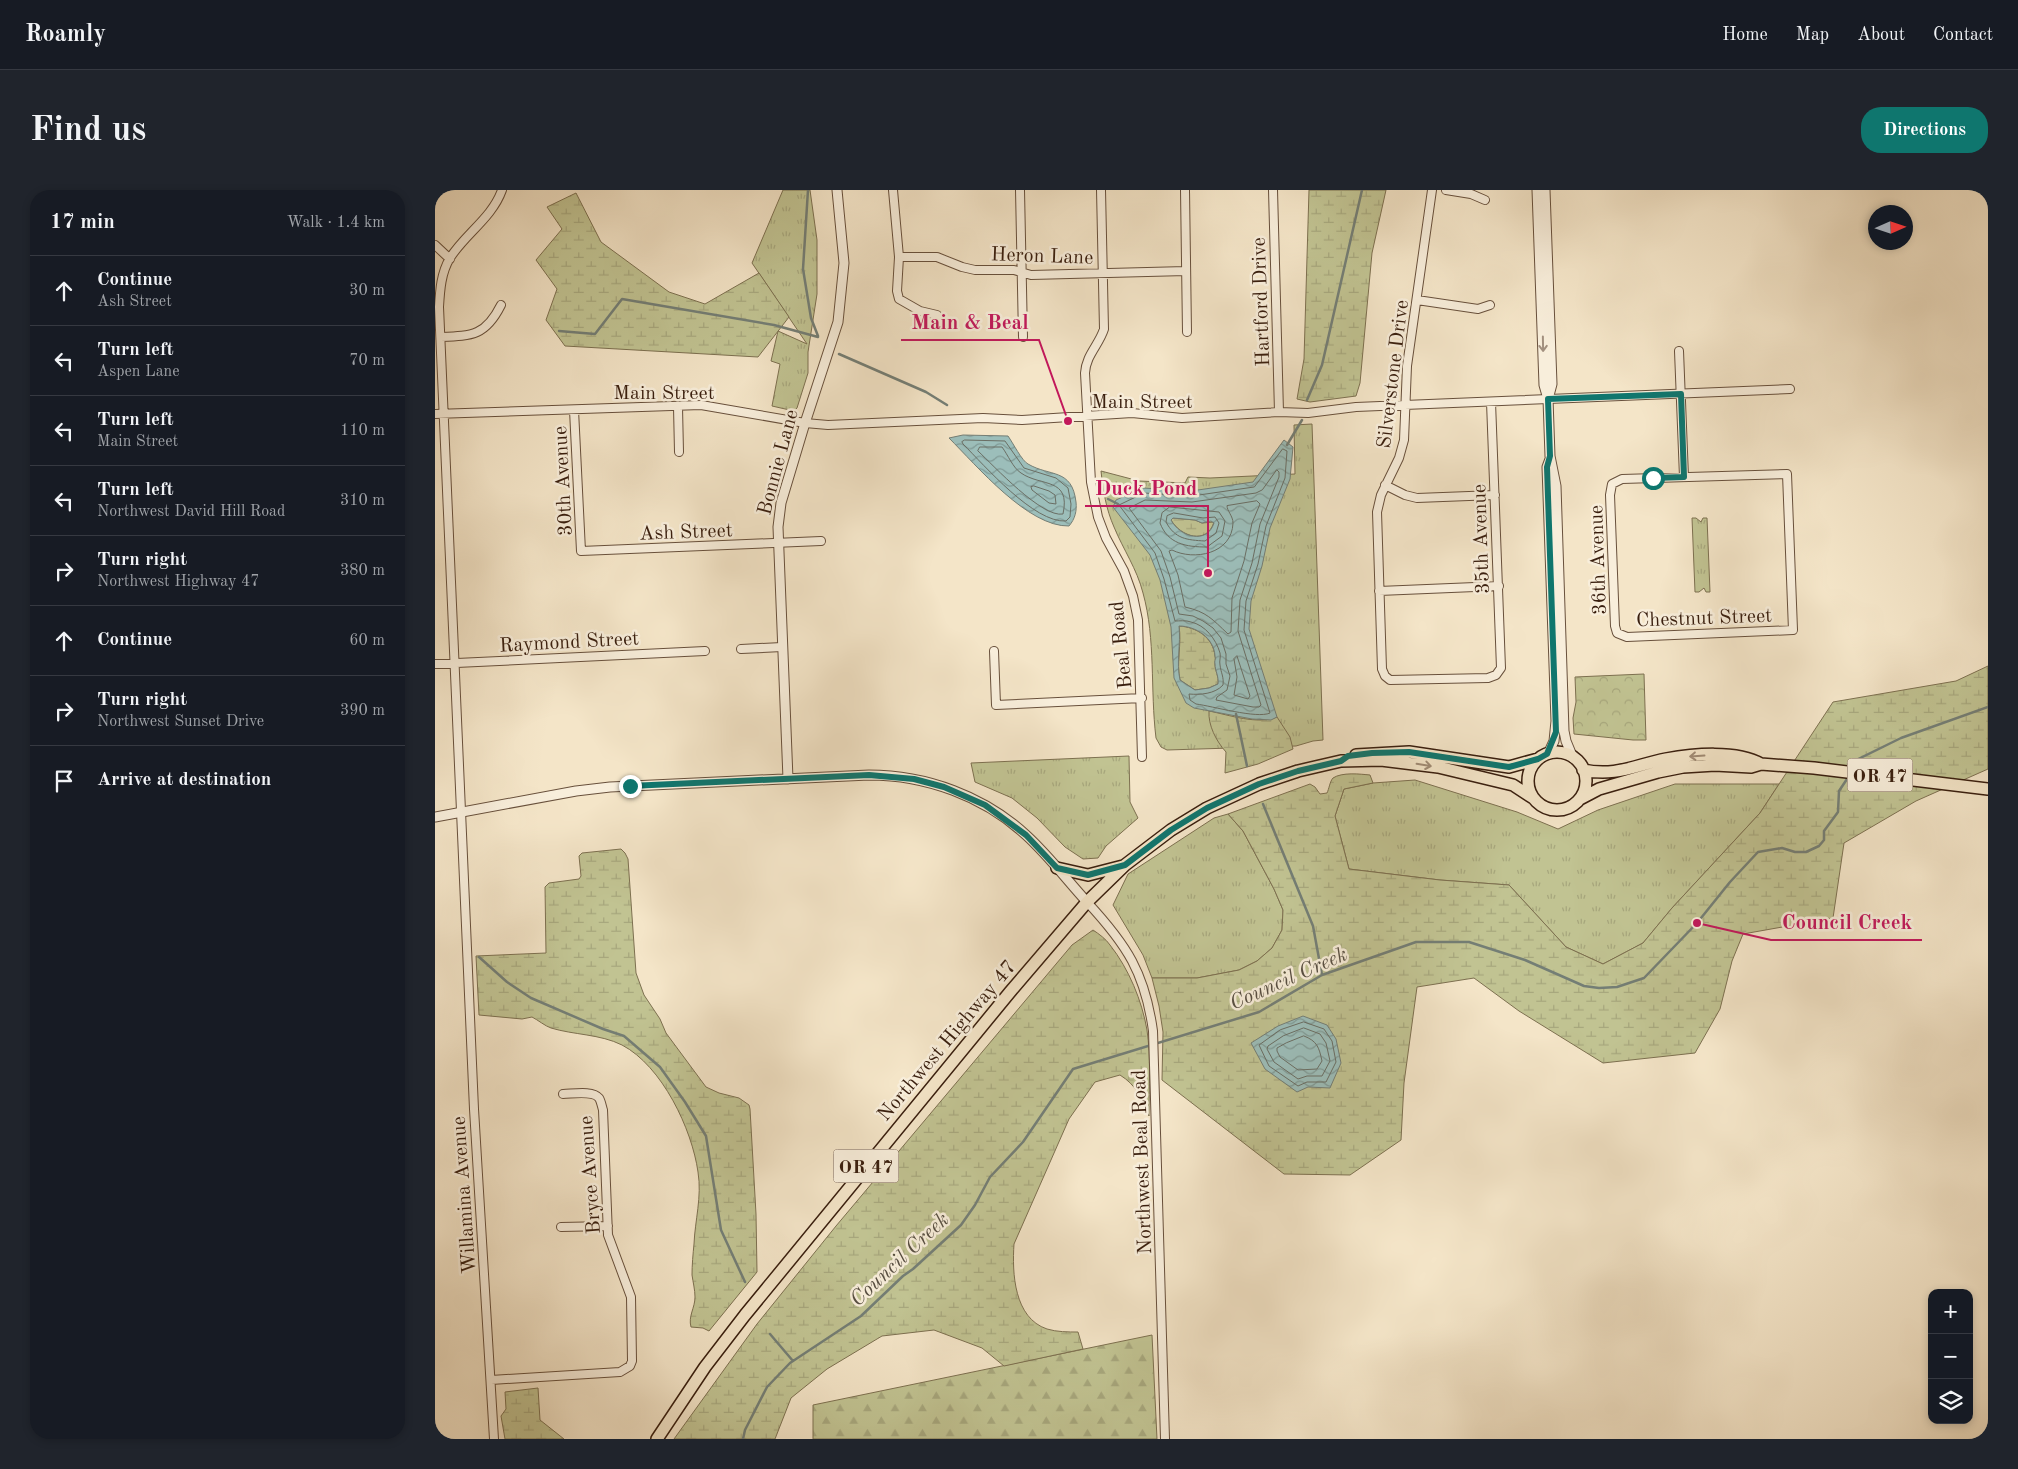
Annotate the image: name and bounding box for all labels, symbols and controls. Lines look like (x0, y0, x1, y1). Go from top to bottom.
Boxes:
text: Roamly (25, 23, 106, 47)
text: Home (1722, 26, 1768, 44)
text: Map (1796, 26, 1829, 44)
text: About (1857, 26, 1905, 44)
text: Contact (1933, 26, 1993, 44)
button: Directions (1861, 107, 1988, 153)
text: Find us (30, 113, 146, 148)
north arrow (1868, 205, 1913, 250)
text: 17 min (50, 212, 115, 233)
text: Walk · 1.4 km (287, 215, 385, 231)
street label: Hartford Drive (1250, 237, 1274, 367)
street label: Heron Lane (990, 245, 1094, 269)
text: Continue (97, 271, 172, 290)
icon: ahead (50, 277, 78, 305)
text: 30 m (349, 283, 385, 299)
text: Ash Street (97, 294, 172, 310)
street label: Silverstone Drive (1375, 299, 1413, 450)
callout: Main & Beal (901, 304, 1039, 340)
text: Main & Beal (911, 313, 1029, 334)
one-way arrow (1538, 335, 1547, 351)
text: Turn left (97, 341, 174, 360)
icon: left (50, 347, 78, 375)
text: 70 m (349, 353, 385, 369)
text: Aspen Lane (97, 364, 180, 380)
street label: Main Street (613, 384, 715, 404)
street label: Main Street (1091, 393, 1193, 413)
street label: Bonnie Lane (755, 407, 803, 518)
text: Turn left (97, 411, 174, 430)
icon: left (50, 417, 78, 445)
text: 110 m (340, 423, 385, 439)
street label: 30th Avenue (551, 425, 577, 536)
text: Main Street (97, 434, 178, 450)
route start (1642, 467, 1665, 490)
callout: Duck Pond (1085, 470, 1208, 506)
text: Duck Pond (1095, 479, 1197, 500)
text: Turn left (97, 481, 174, 500)
street label: 35th Avenue (1470, 484, 1494, 594)
icon: left (50, 487, 78, 515)
text: 310 m (340, 493, 385, 509)
text: Northwest David Hill Road (97, 504, 285, 520)
street label: 36th Avenue (1587, 505, 1611, 615)
street label: Ash Street (639, 521, 733, 545)
text: Turn right (97, 551, 187, 570)
icon: right (50, 557, 78, 585)
text: 380 m (340, 563, 385, 579)
text: Northwest Highway 47 (97, 574, 260, 590)
street label: Beal Road (1107, 600, 1137, 690)
street label: Chestnut Street (1636, 607, 1773, 631)
icon: ahead (50, 627, 78, 655)
street label: Raymond Street (499, 629, 640, 657)
text: Continue (97, 631, 172, 650)
text: 60 m (349, 633, 385, 649)
text: Turn right (97, 691, 187, 710)
icon: right (50, 697, 78, 725)
text: 390 m (340, 703, 385, 719)
text: Northwest Sunset Drive (97, 714, 264, 730)
one-way arrow (1689, 752, 1705, 761)
road number: OR 47 (1847, 758, 1913, 792)
one-way arrow (1416, 760, 1432, 770)
icon: arrive (50, 767, 78, 795)
text: Arrive at destination (97, 771, 271, 790)
route end (619, 775, 642, 798)
callout: Council Creek (1771, 904, 1922, 940)
text: Council Creek (1782, 913, 1913, 934)
water label: Council Creek (1227, 944, 1351, 1015)
street label: Northwest Highway 47 (875, 957, 1020, 1126)
street label: Northwest Beal Road (1130, 1069, 1156, 1255)
street label: Bryce Avenue (577, 1115, 605, 1235)
street label: Willamina Avenue (450, 1116, 480, 1274)
road number: OR 47 (833, 1149, 899, 1182)
water label: Council Creek (847, 1209, 953, 1311)
map controls (1928, 1289, 1973, 1424)
button: + (1928, 1289, 1973, 1334)
button: − (1928, 1334, 1973, 1379)
button: layers (1928, 1379, 1973, 1424)

